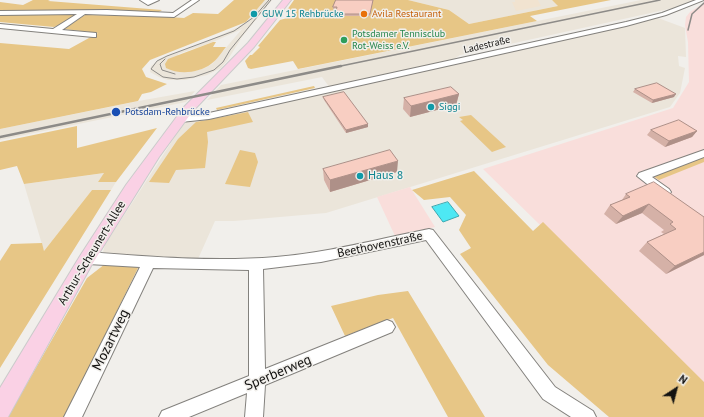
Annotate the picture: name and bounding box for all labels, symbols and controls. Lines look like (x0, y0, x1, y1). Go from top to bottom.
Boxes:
place label: GUW 15 Rehbrücke (262, 8, 344, 20)
place label: Avila Restaurant (372, 8, 441, 20)
marker: GUW 15 Rehbrücke (249, 9, 259, 19)
marker: Avila Restaurant (359, 9, 369, 19)
place label: Potsdamer Tennisclub Rot-Weiss e.V. (352, 28, 445, 52)
street label: Ladestraße (463, 34, 511, 56)
marker: Potsdamer Tennisclub Rot-Weiss e.V. (339, 35, 349, 45)
place label: Siggi (439, 101, 460, 113)
marker: Siggi (426, 102, 436, 112)
marker: Potsdam-Rehbrücke (110, 106, 122, 118)
place label: Potsdam-Rehbrücke (125, 106, 210, 118)
place label: Haus 8 (368, 169, 403, 183)
marker: Haus 8 (355, 171, 365, 181)
street label: Arthur-Scheunert-Allee (55, 198, 129, 308)
street label: Beethovenstraße (336, 229, 424, 261)
street label: Mozartweg (89, 307, 133, 373)
street label: Sperberweg (242, 351, 314, 395)
north arrow (656, 369, 696, 409)
text: N (676, 371, 690, 387)

